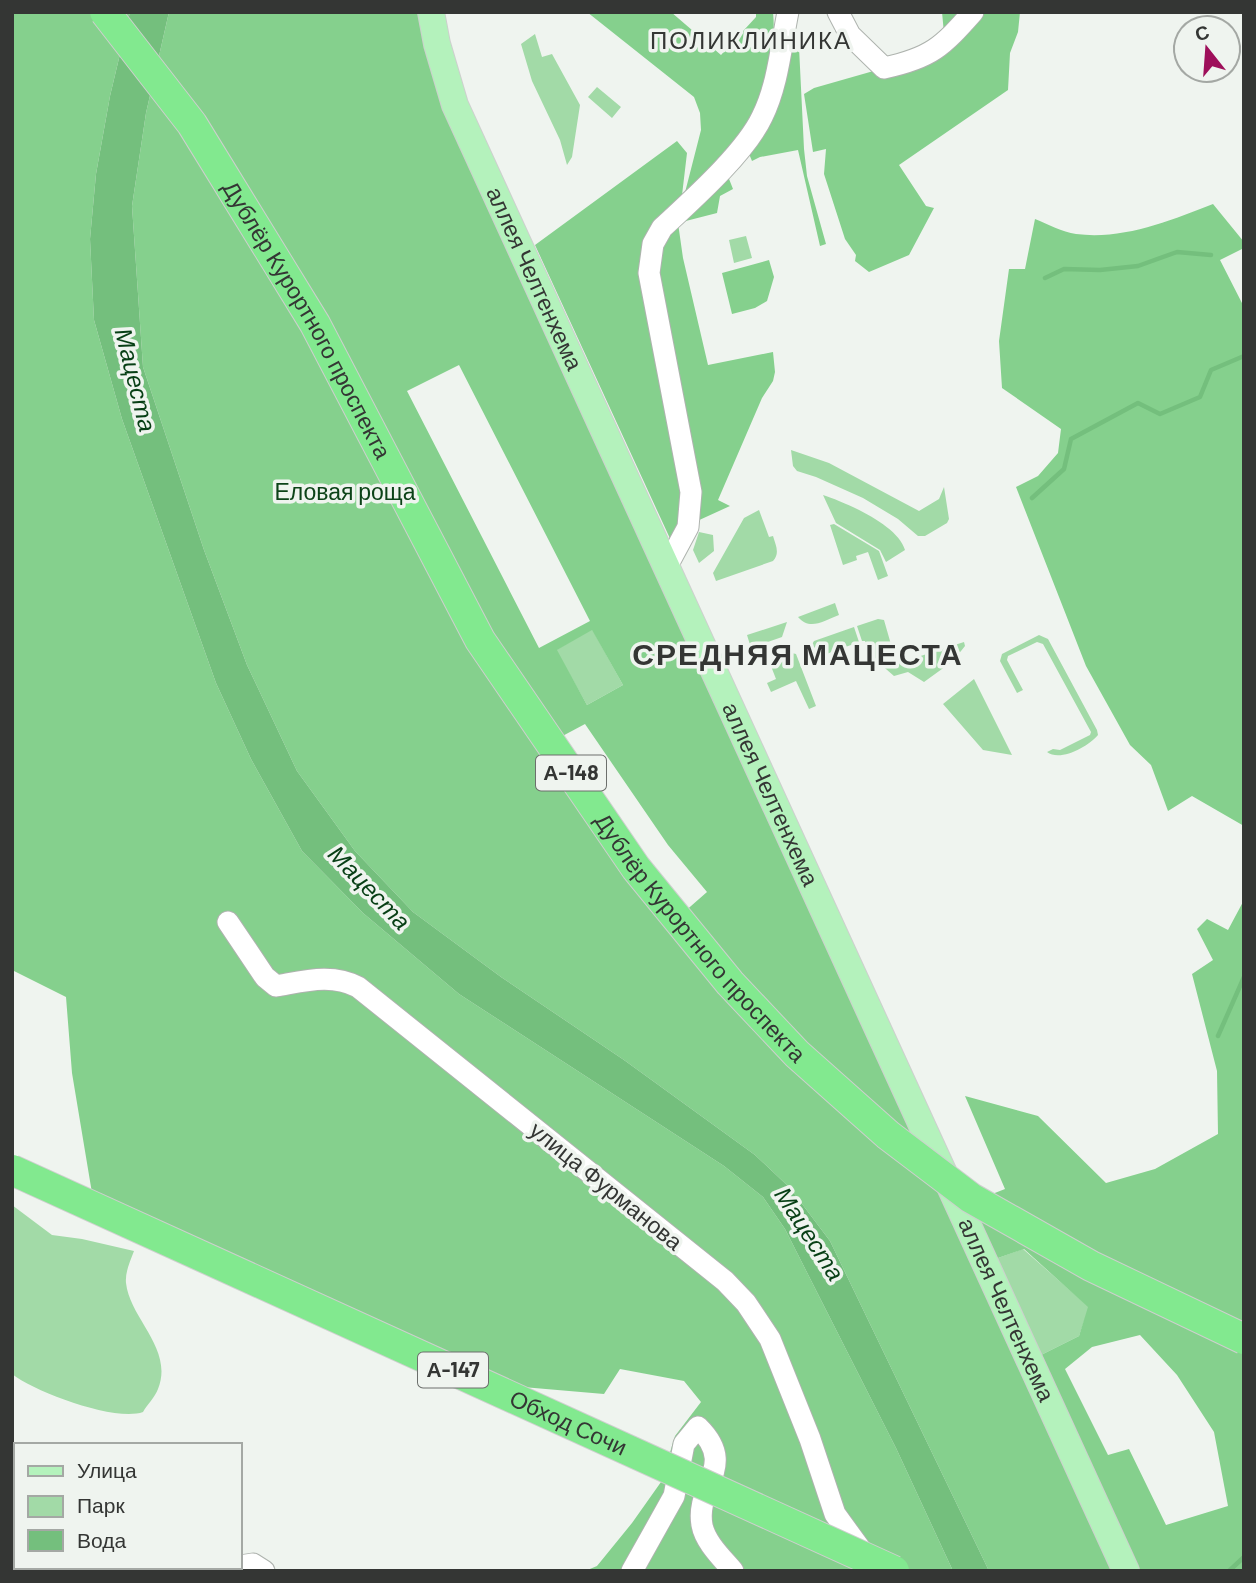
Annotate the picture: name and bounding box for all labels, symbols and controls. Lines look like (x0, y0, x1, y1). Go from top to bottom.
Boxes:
north arrow (1172, 14, 1242, 84)
text: С (1192, 19, 1212, 45)
district label: ПОЛИКЛИНИКА (650, 25, 852, 54)
street label: Дублёр Курортного проспекта (217, 175, 398, 463)
street label: аллея Челтенхема (481, 182, 590, 374)
water label: Мацеста (110, 325, 163, 434)
park label: Еловая роща (275, 477, 416, 505)
district label: СРЕДНЯЯ МАЦЕСТА (632, 635, 964, 671)
street label: аллея Челтенхема (717, 697, 825, 890)
road number: А-148 (536, 756, 606, 790)
street label: Дублёр Курортного проспекта (590, 807, 812, 1068)
water label: Мацеста (323, 839, 417, 935)
street label: улица Фурманова (525, 1115, 689, 1255)
water label: Мацеста (769, 1181, 851, 1285)
street label: аллея Челтенхема (953, 1213, 1061, 1406)
road number: А-147 (418, 1352, 488, 1388)
street label: Обход Сочи (506, 1383, 632, 1461)
legend (14, 1443, 242, 1569)
text: Улица (77, 1457, 137, 1482)
text: Парк (77, 1492, 125, 1517)
text: Вода (77, 1527, 126, 1552)

